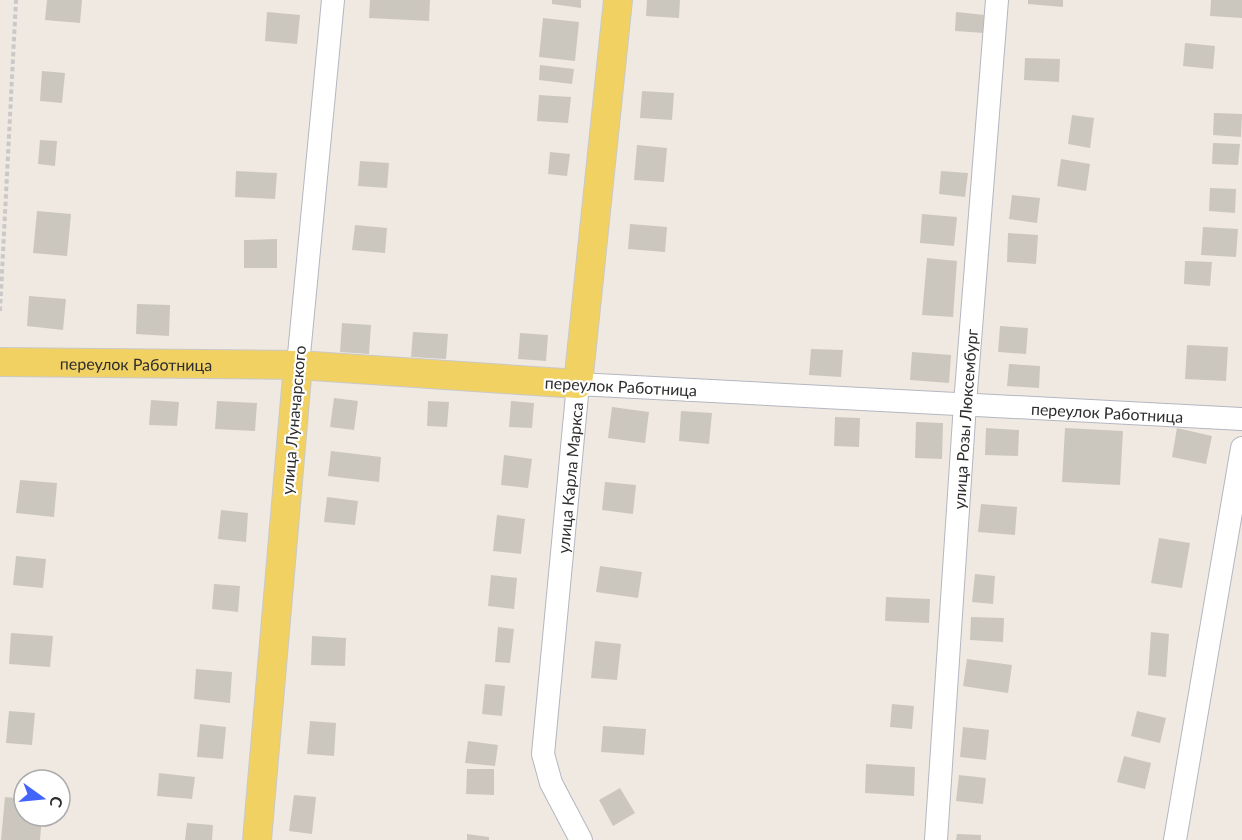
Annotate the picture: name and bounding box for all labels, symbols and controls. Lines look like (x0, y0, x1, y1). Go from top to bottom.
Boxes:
street label: улица Розы Люксембург (949, 328, 980, 510)
street label: улица Луначарского (277, 345, 309, 495)
street label: переулок Работница (60, 353, 212, 374)
street label: переулок Работница (544, 373, 698, 399)
street label: переулок Работница (1031, 398, 1184, 425)
street label: улица Карла Маркса (553, 401, 586, 554)
north arrow (12, 768, 72, 828)
text: С (46, 794, 68, 810)

